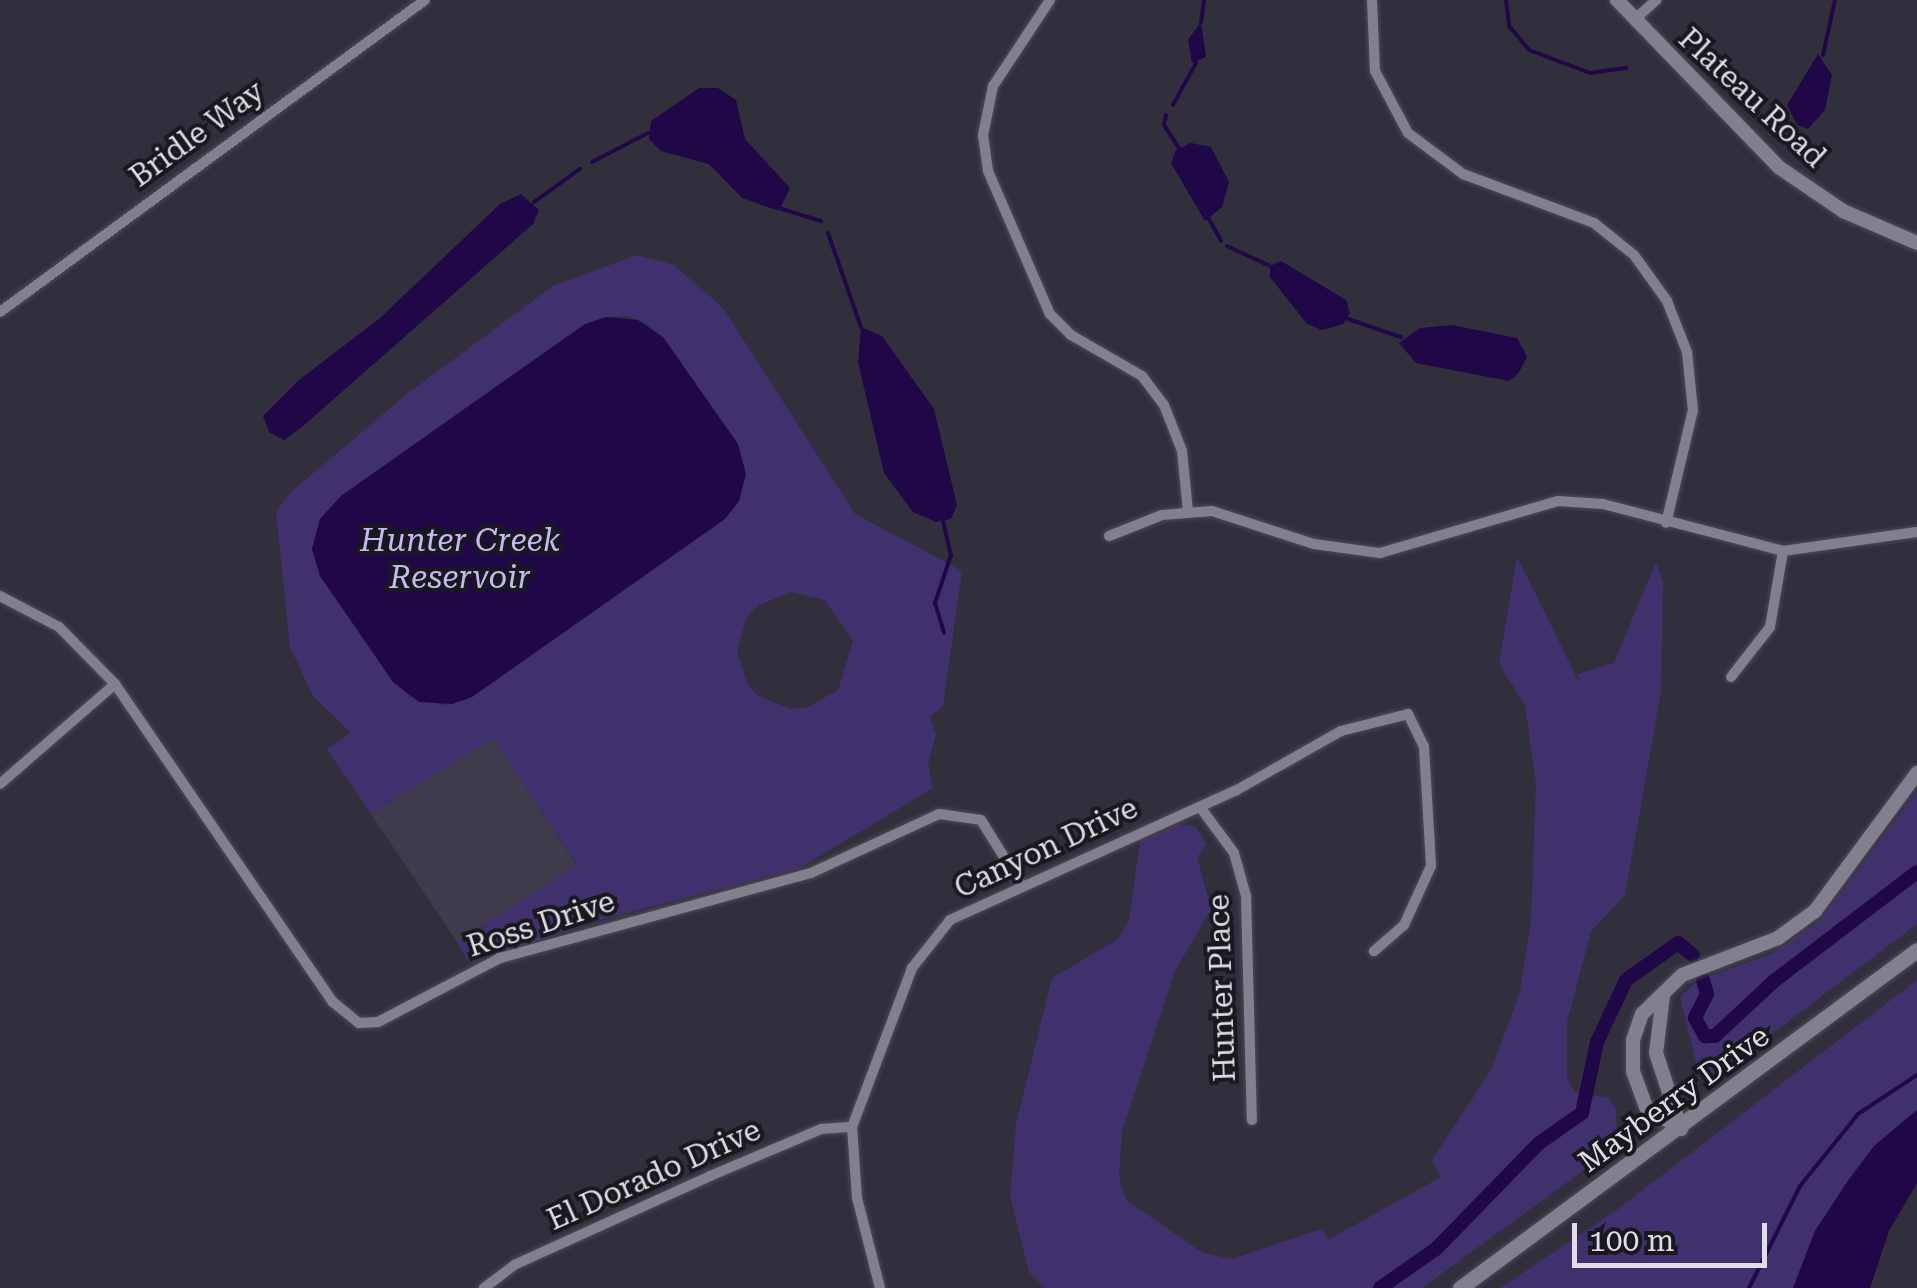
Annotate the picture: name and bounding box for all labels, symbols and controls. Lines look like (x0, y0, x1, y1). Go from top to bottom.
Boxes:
street label: Plateau Road (1671, 21, 1833, 175)
street label: Bridle Way (123, 73, 271, 195)
water label: Hunter Creek Reservoir (360, 522, 560, 597)
street label: Canyon Drive (949, 790, 1143, 906)
street label: Ross Drive (463, 883, 619, 965)
street label: Hunter Place (1201, 894, 1243, 1082)
street label: Mayberry Drive (1572, 1018, 1776, 1180)
street label: El Dorado Drive (542, 1112, 766, 1238)
scale bar (1577, 1203, 1772, 1265)
text: 100 m (1589, 1223, 1674, 1258)

